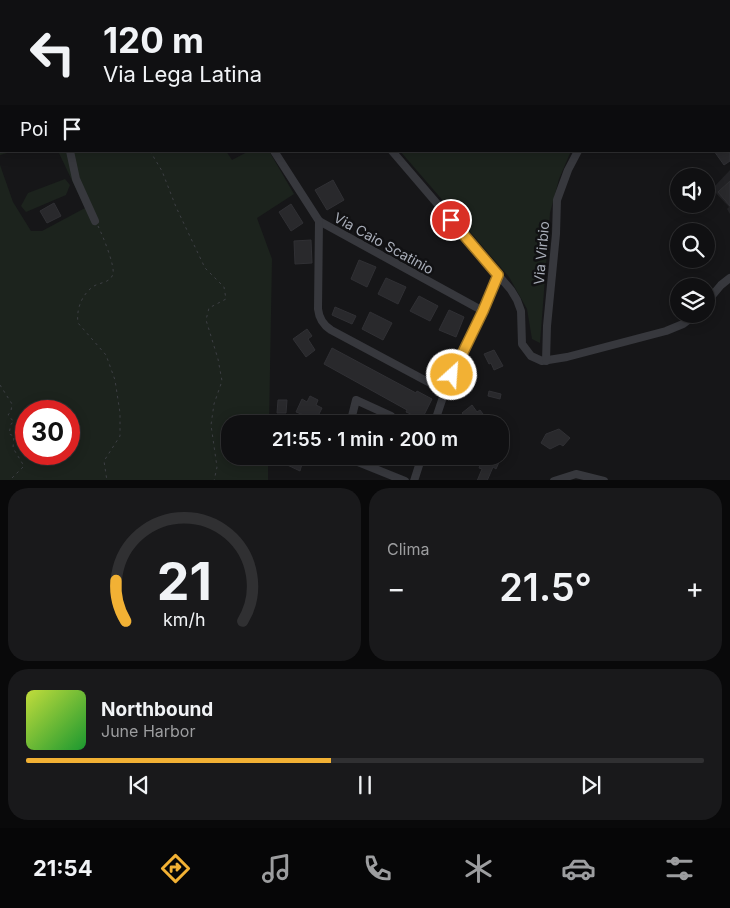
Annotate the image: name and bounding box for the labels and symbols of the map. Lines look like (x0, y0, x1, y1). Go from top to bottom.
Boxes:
pin (430, 199, 472, 241)
street label: Via Caio Scatinio (331, 208, 437, 278)
street label: Via Virbio (530, 221, 552, 285)
position arrow (425, 348, 477, 400)
speed limit sign: 30 (15, 400, 80, 465)

